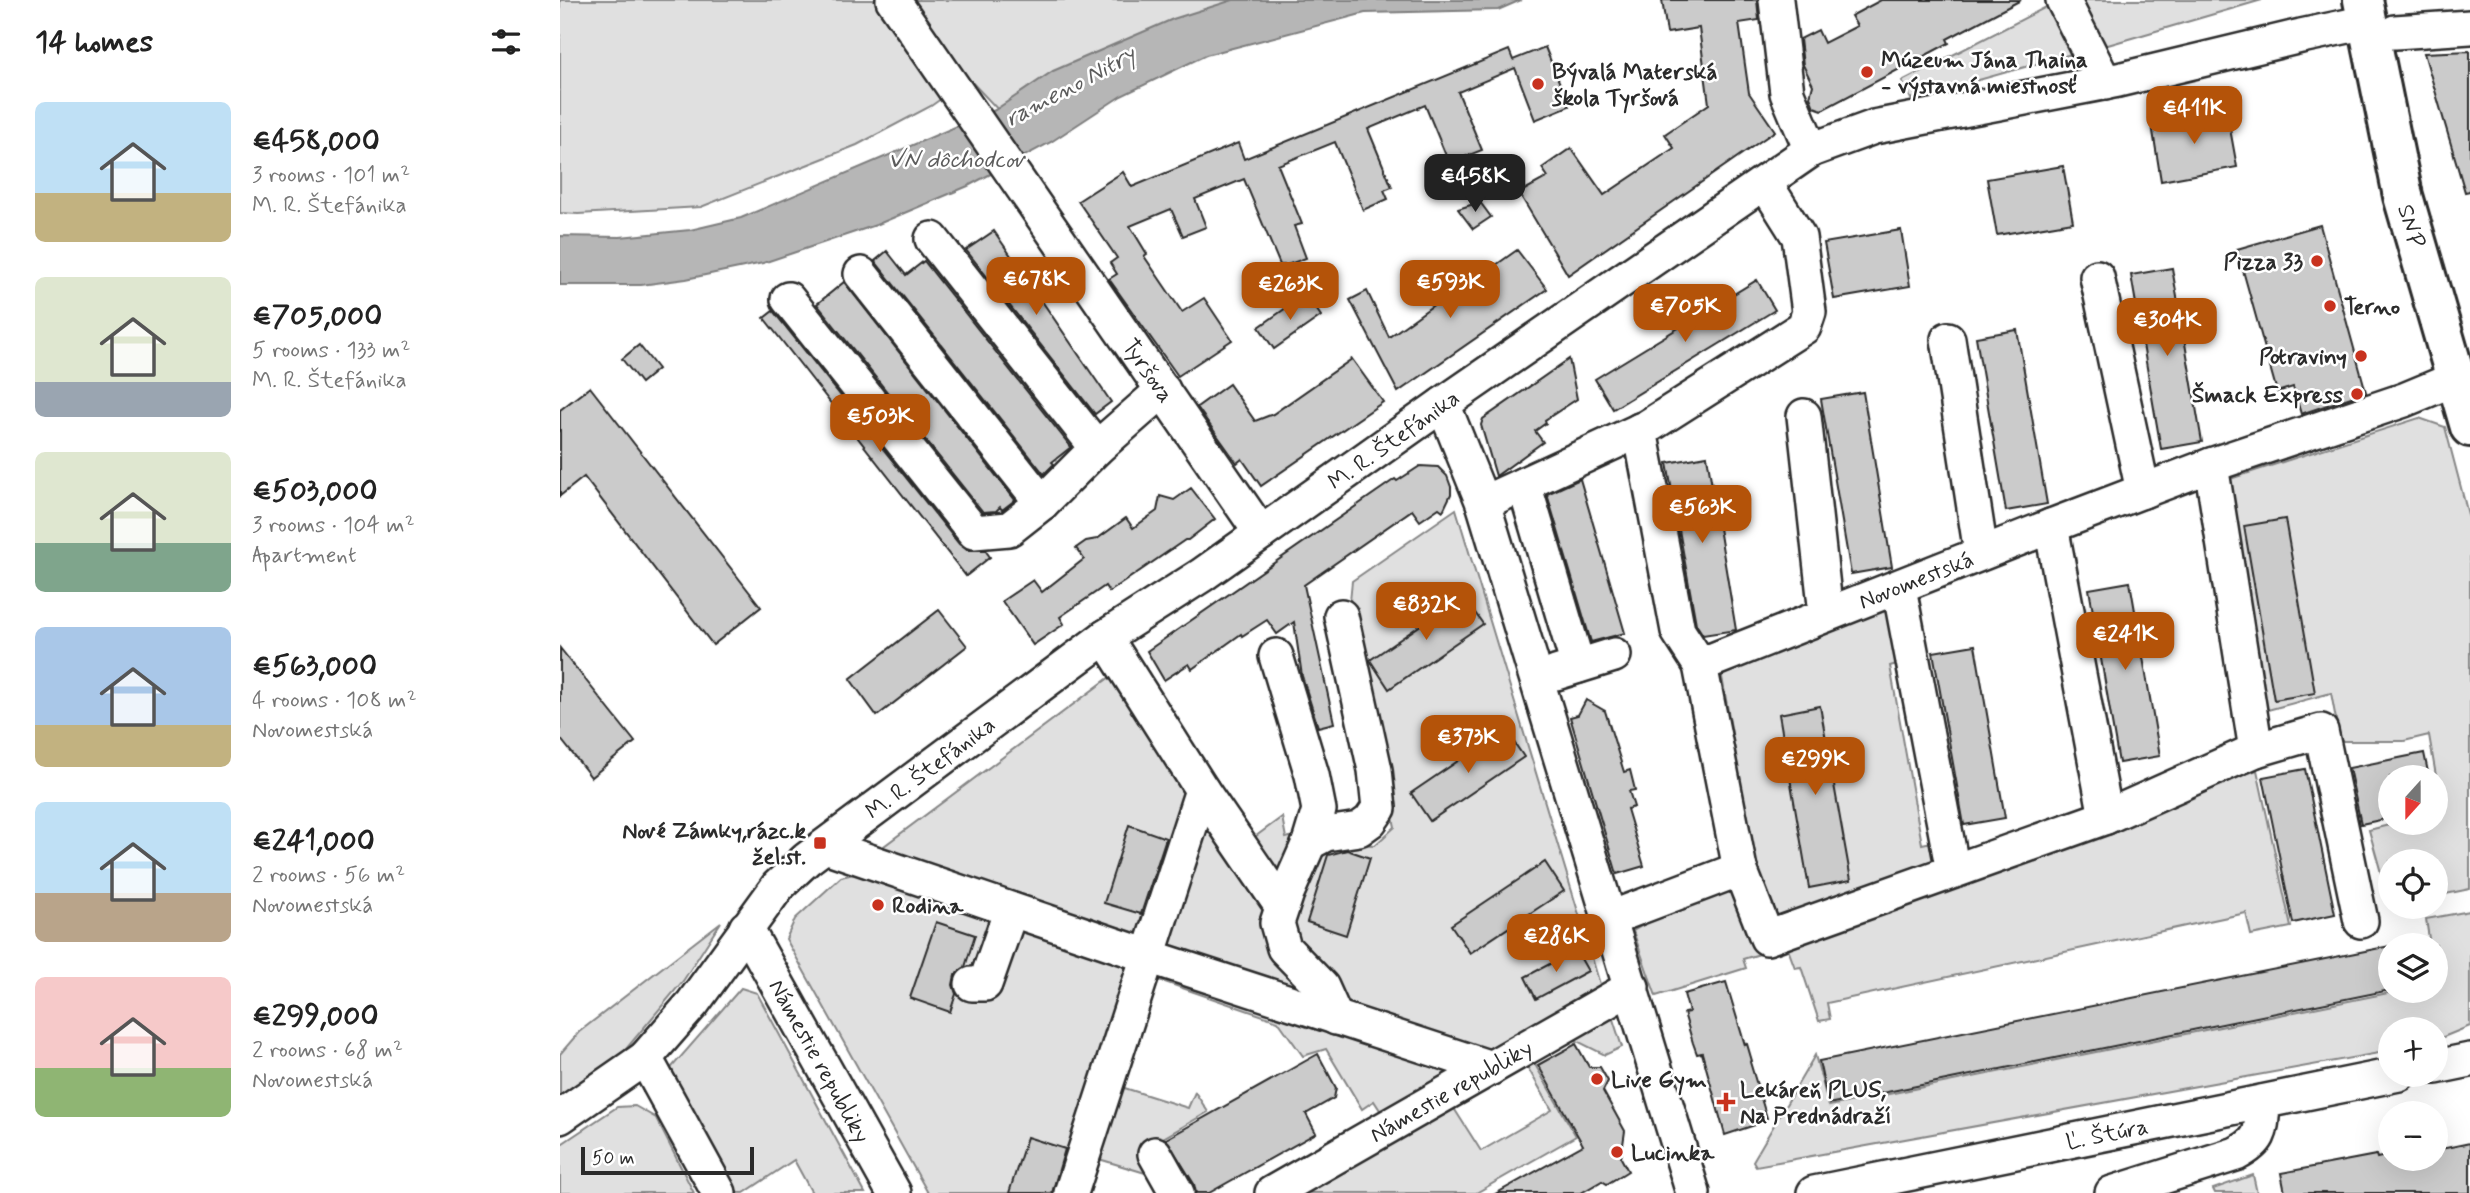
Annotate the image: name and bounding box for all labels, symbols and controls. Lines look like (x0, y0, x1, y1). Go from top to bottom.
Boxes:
text: 14 homes (35, 23, 153, 62)
icon: filters (487, 23, 525, 61)
water label: rameno Nitry (1000, 39, 1143, 135)
place label: Múzeum Jána Thaina - výstavná miestnosť (1881, 46, 2088, 102)
place label: Bývalá Materská škola Tyršová (1551, 58, 1718, 114)
marker: Múzeum Jána Thaina - výstavná miestnosť (1859, 64, 1875, 80)
marker: Bývalá Materská škola Tyršová (1530, 76, 1546, 92)
pin: €411K (2145, 86, 2243, 146)
text: €411K (2162, 94, 2226, 124)
text: €458,000 (252, 122, 380, 161)
icon: home (91, 130, 175, 214)
water label: VN dôchodcov (888, 145, 1026, 176)
pin: €458K (1426, 154, 1524, 214)
text: 3 rooms · 101 m² (252, 161, 410, 191)
text: €458K (1440, 162, 1510, 192)
text: M. R. Štefánika (252, 191, 407, 221)
street label: SNP (2389, 201, 2430, 251)
place label: Pizza 33 (2223, 248, 2303, 278)
marker: Pizza 33 (2309, 253, 2325, 269)
pin: €678K (987, 258, 1085, 317)
pin: €593K (1401, 260, 1499, 320)
pin: €263K (1241, 262, 1339, 322)
text: €678K (1002, 265, 1070, 295)
text: €593K (1416, 268, 1484, 298)
text: €263K (1258, 270, 1322, 300)
pin: €705K (1636, 284, 1734, 344)
text: €705K (1649, 292, 1721, 322)
place label: Terno (2344, 293, 2400, 323)
text: €705,000 (252, 297, 382, 336)
pin: €304K (2118, 298, 2216, 358)
marker: Terno (2322, 298, 2338, 314)
icon: home (91, 305, 175, 389)
text: €304K (2133, 306, 2201, 336)
street label: Tyršova (1114, 333, 1180, 409)
text: 5 rooms · 133 m² (252, 336, 411, 366)
place label: Potraviny (2259, 343, 2347, 373)
marker: Potraviny (2353, 348, 2369, 364)
text: M. R. Štefánika (252, 366, 407, 396)
place label: Šmack Express (2192, 381, 2344, 411)
street label: M. R. Štefánika (1323, 384, 1466, 498)
marker: Šmack Express (2349, 386, 2365, 402)
pin: €503K (831, 394, 929, 454)
text: €503K (846, 402, 914, 432)
text: €503,000 (252, 472, 378, 511)
icon: home (91, 480, 175, 564)
pin: €563K (1653, 486, 1751, 545)
text: €563K (1668, 493, 1736, 523)
text: 3 rooms · 104 m² (252, 511, 415, 541)
text: Apartment (252, 541, 357, 571)
street label: Novomestská (1855, 545, 1978, 618)
pin: €832K (1377, 582, 1475, 642)
text: €832K (1392, 590, 1460, 620)
pin: €241K (2076, 612, 2174, 672)
text: €241K (2092, 620, 2158, 650)
text: €563,000 (252, 647, 377, 686)
icon: home (91, 655, 175, 739)
text: 4 rooms · 108 m² (252, 686, 417, 716)
street label: M. R. Štefánika (860, 711, 1002, 827)
text: Novomestská (252, 716, 373, 746)
pin: €373K (1419, 716, 1517, 775)
text: €373K (1437, 723, 1499, 753)
pin: €299K (1766, 738, 1864, 797)
text: €299K (1781, 745, 1849, 775)
north arrow (2378, 765, 2448, 835)
map controls (2378, 765, 2448, 1171)
place label: Nové Zámky,rázc.k žel.st. (622, 817, 806, 873)
text: €241,000 (252, 822, 375, 861)
icon: home (91, 830, 175, 914)
marker: Nové Zámky,rázc.k žel.st. (812, 835, 828, 851)
button: locate (2378, 849, 2448, 919)
text: 2 rooms · 56 m² (252, 861, 405, 891)
text: Novomestská (252, 891, 373, 921)
place label: Rodina (892, 892, 965, 922)
marker: Rodina (870, 897, 886, 913)
pin: €286K (1507, 914, 1605, 974)
text: €286K (1523, 922, 1589, 952)
button: layers (2378, 933, 2448, 1003)
street label: Námestie republiky (761, 975, 876, 1149)
text: €299,000 (252, 997, 379, 1036)
icon: home (91, 1005, 175, 1089)
button: + (2378, 1017, 2448, 1087)
street label: Námestie republiky (1365, 1034, 1539, 1151)
text: 2 rooms · 68 m² (252, 1036, 403, 1066)
text: Novomestská (252, 1066, 373, 1096)
place label: Live Gym (1611, 1066, 1707, 1096)
marker: Live Gym (1589, 1071, 1605, 1087)
place label: Lekáreň PLUS, Na Prednádraží (1740, 1076, 1892, 1132)
marker: Lekáreň PLUS, Na Prednádraží (1718, 1094, 1734, 1110)
button: − (2378, 1101, 2448, 1171)
street label: Ľ. Štúra (2064, 1112, 2151, 1158)
place label: Lucinka (1631, 1139, 1715, 1169)
scale bar (581, 1144, 754, 1176)
marker: Lucinka (1609, 1144, 1625, 1160)
text: 50 m (592, 1146, 635, 1171)

